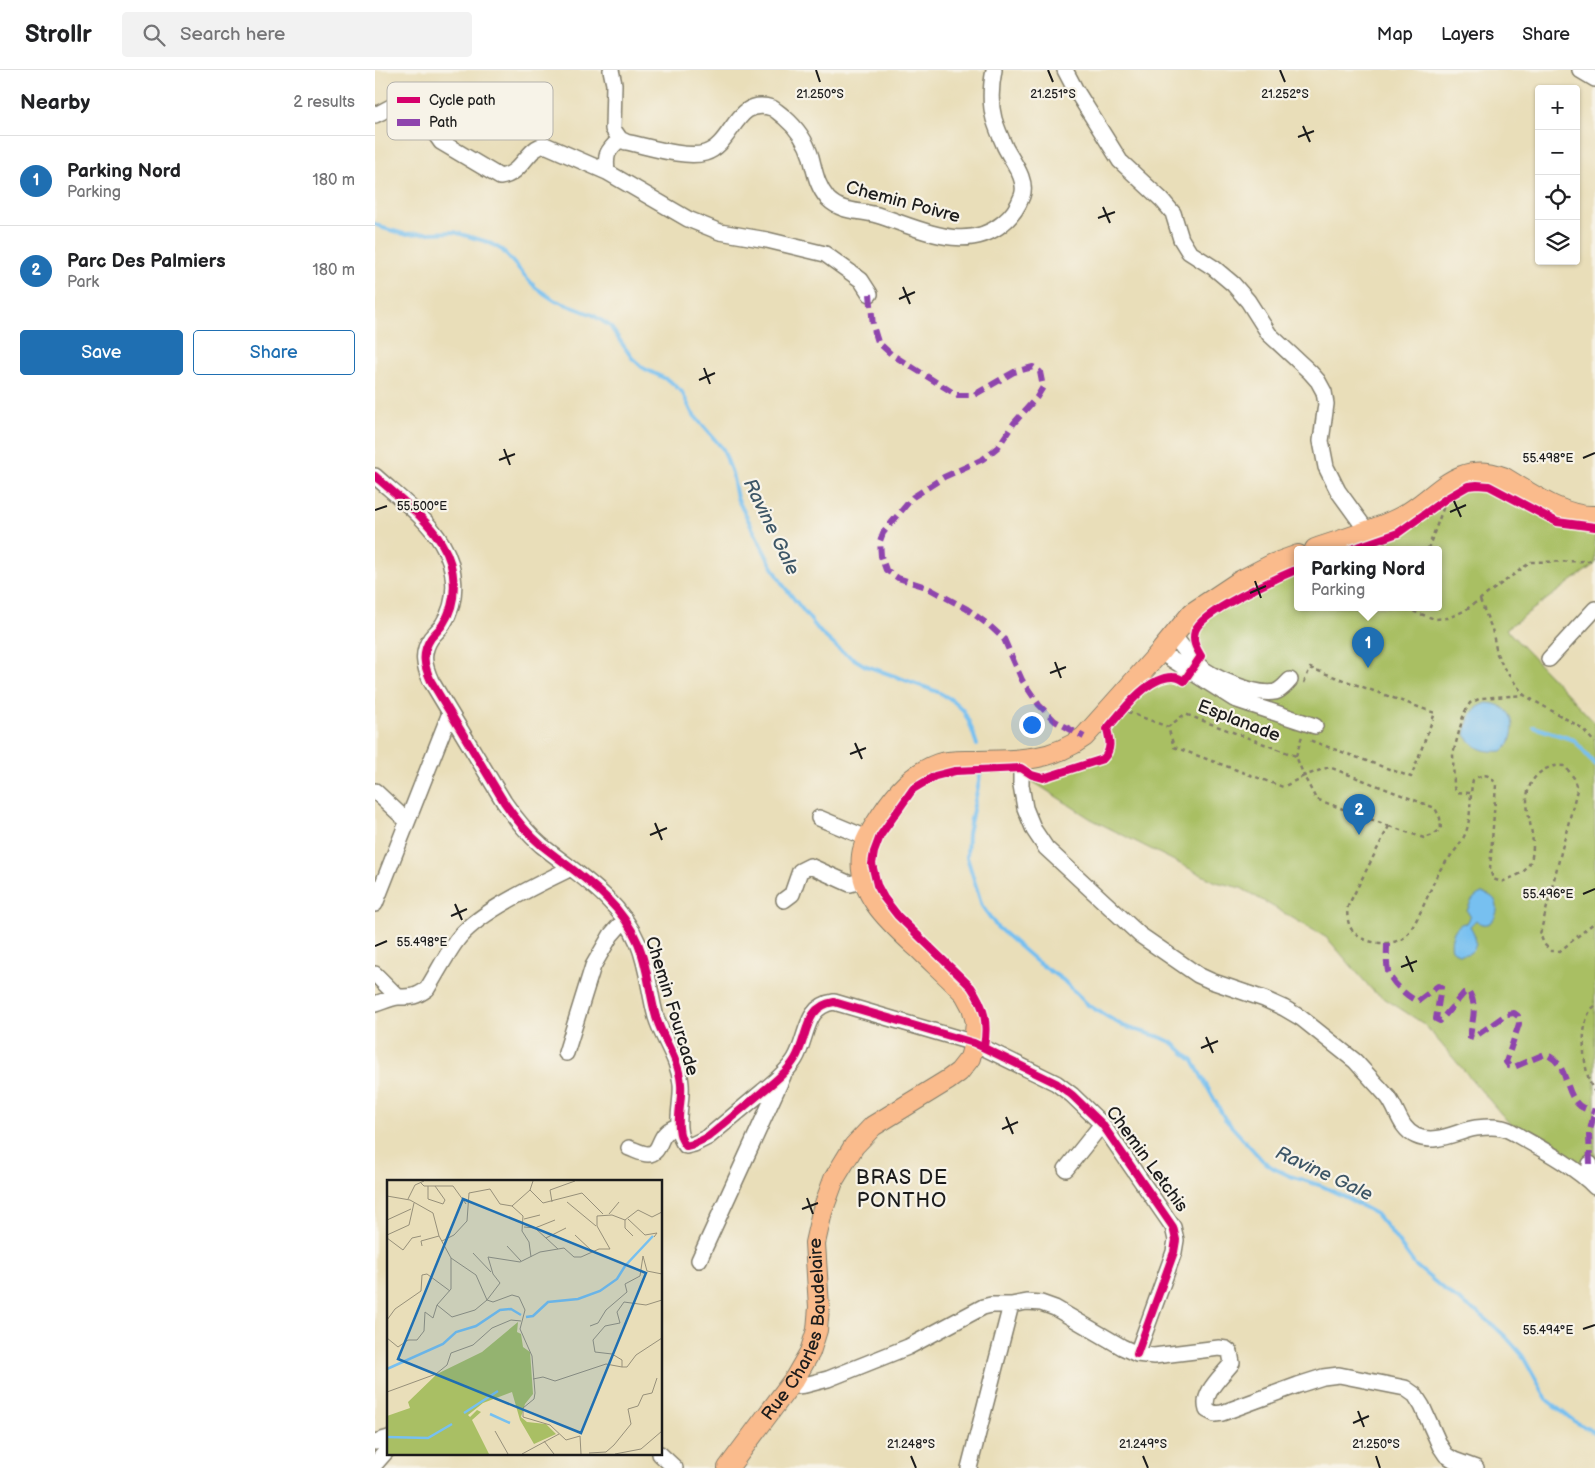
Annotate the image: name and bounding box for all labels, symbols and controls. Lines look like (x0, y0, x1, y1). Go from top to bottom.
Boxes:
search box (122, 12, 472, 57)
text: Strollr (25, 20, 92, 49)
icon: search (140, 21, 168, 49)
text: Search here (180, 23, 285, 46)
text: Map (1377, 24, 1413, 45)
text: Layers (1441, 24, 1494, 45)
text: Share (1522, 24, 1570, 45)
legend (387, 82, 553, 140)
map controls (1535, 85, 1580, 265)
button: + (1535, 85, 1580, 130)
text: 21.250°S (796, 87, 844, 102)
text: 21.251°S (1030, 87, 1076, 102)
text: 21.252°S (1261, 87, 1309, 102)
text: Nearby (20, 90, 90, 115)
text: Cycle path (429, 92, 496, 109)
text: 2 results (293, 93, 355, 112)
text: Path (429, 114, 457, 131)
button: − (1535, 130, 1580, 175)
text: Parking Nord (67, 160, 181, 183)
text: 1 (33, 171, 39, 190)
text: 180 m (313, 171, 355, 190)
button: locate (1535, 175, 1580, 220)
street label: Chemin Poivre (844, 177, 963, 227)
text: Parking (67, 183, 121, 202)
button: layers (1535, 220, 1580, 265)
text: Parc Des Palmiers (67, 250, 226, 273)
text: 2 (31, 261, 41, 280)
text: 180 m (313, 261, 355, 280)
text: Park (67, 273, 99, 292)
button: Save (20, 330, 183, 375)
button: Share (193, 330, 355, 375)
text: 55.498°E (1523, 451, 1573, 466)
water label: Ravine Gale (738, 475, 804, 579)
text: 55.500°E (397, 499, 447, 514)
popup (1294, 546, 1442, 611)
text: Parking Nord (1311, 558, 1425, 581)
text: Parking (1311, 581, 1365, 600)
pin: 1 (1352, 627, 1384, 668)
street label: Esplanade (1195, 696, 1283, 746)
your location (1019, 712, 1045, 738)
pin: 2 (1343, 794, 1375, 835)
text: 55.496°E (1523, 887, 1574, 902)
street label: Chemin Fourcade (641, 934, 703, 1079)
text: 55.498°E (397, 935, 447, 950)
street label: Chemin Letchis (1102, 1102, 1192, 1216)
water label: Ravine Gale (1272, 1142, 1376, 1206)
district label: BRAS DE PONTHO (856, 1166, 948, 1213)
inset map (387, 1180, 663, 1456)
street label: Rue Charles Baudelaire (757, 1237, 830, 1424)
text: 55.494°E (1523, 1323, 1573, 1338)
text: 21.248°S (887, 1437, 935, 1452)
text: 21.249°S (1119, 1437, 1167, 1452)
text: 21.250°S (1352, 1437, 1400, 1452)

